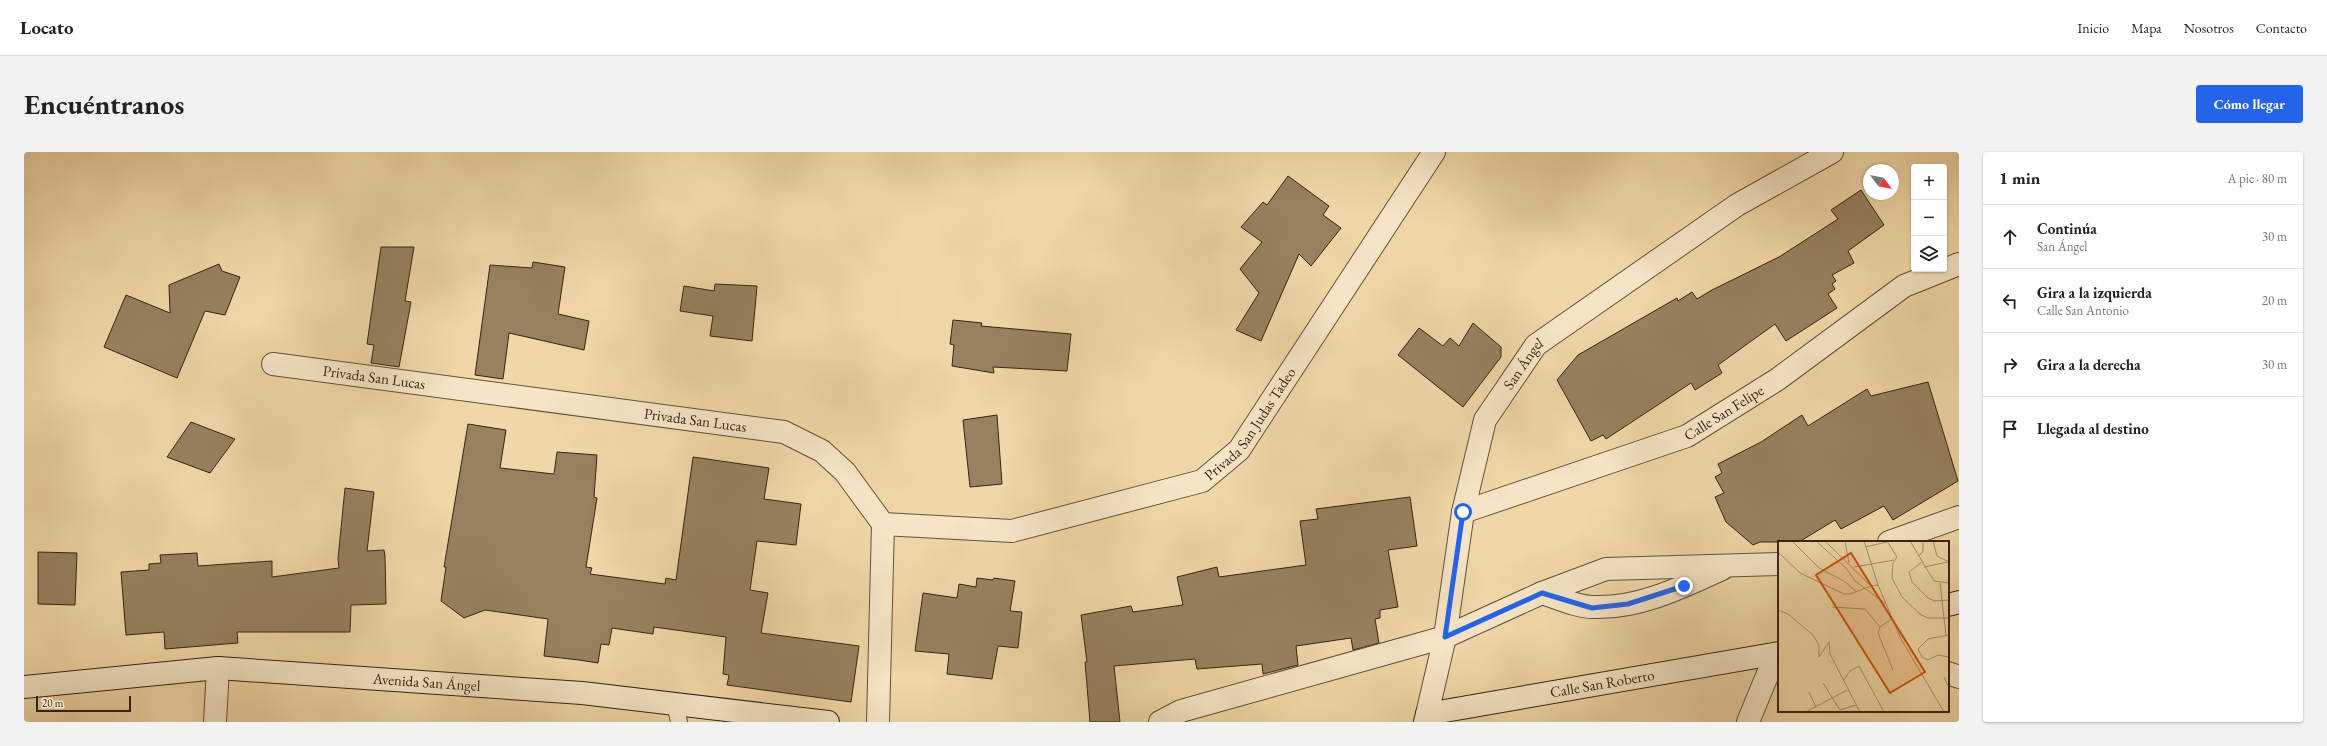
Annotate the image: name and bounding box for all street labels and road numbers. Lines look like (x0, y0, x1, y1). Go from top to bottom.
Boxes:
street label: San Ángel (1499, 333, 1547, 393)
street label: Privada San Lucas (322, 361, 427, 393)
street label: Privada San Judas Tadeo (1200, 363, 1300, 484)
street label: Calle San Felipe (1680, 380, 1767, 445)
street label: Privada San Lucas (643, 403, 748, 436)
street label: Calle San Roberto (1548, 665, 1656, 702)
street label: Avenida San Ángel (371, 669, 481, 695)

